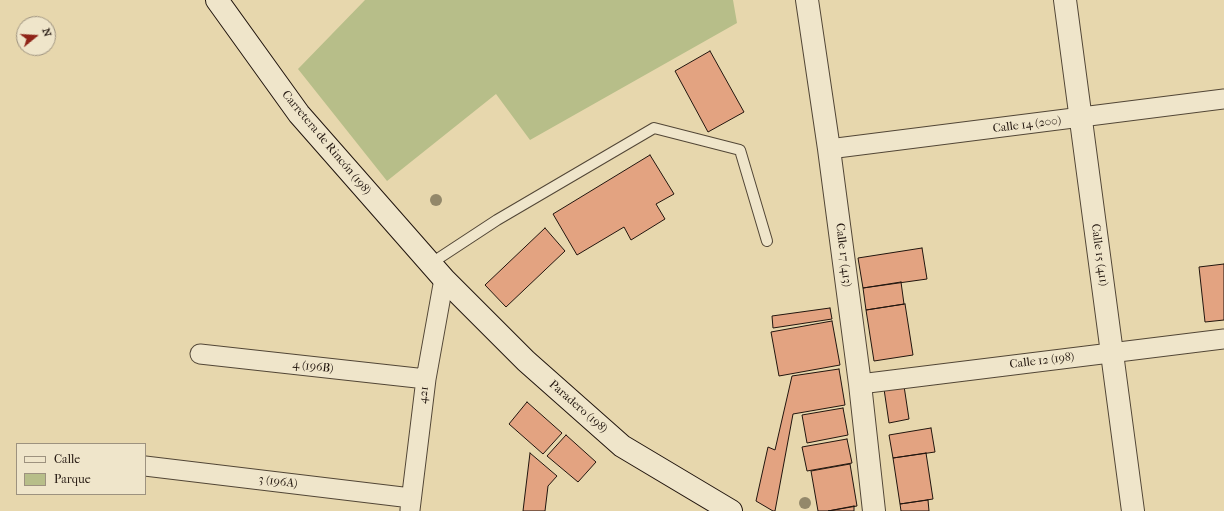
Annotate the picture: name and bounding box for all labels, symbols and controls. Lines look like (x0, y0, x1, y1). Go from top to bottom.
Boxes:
north arrow (16, 16, 56, 56)
text: N (39, 26, 54, 38)
street label: Carretera de Rincón (198) (278, 88, 374, 198)
street label: Calle 14 (200) (992, 114, 1062, 136)
street label: Calle 17 (413) (832, 222, 854, 288)
street label: Calle 15 (411) (1087, 223, 1111, 287)
street label: Calle 12 (198) (1009, 350, 1075, 372)
street label: 4 (196B) (292, 358, 334, 376)
street label: Paradero (198) (546, 378, 610, 436)
street label: 421 (416, 385, 432, 405)
legend (16, 443, 146, 495)
text: Calle (54, 452, 80, 466)
text: Parque (54, 472, 91, 486)
street label: 3 (196A) (258, 472, 298, 492)

